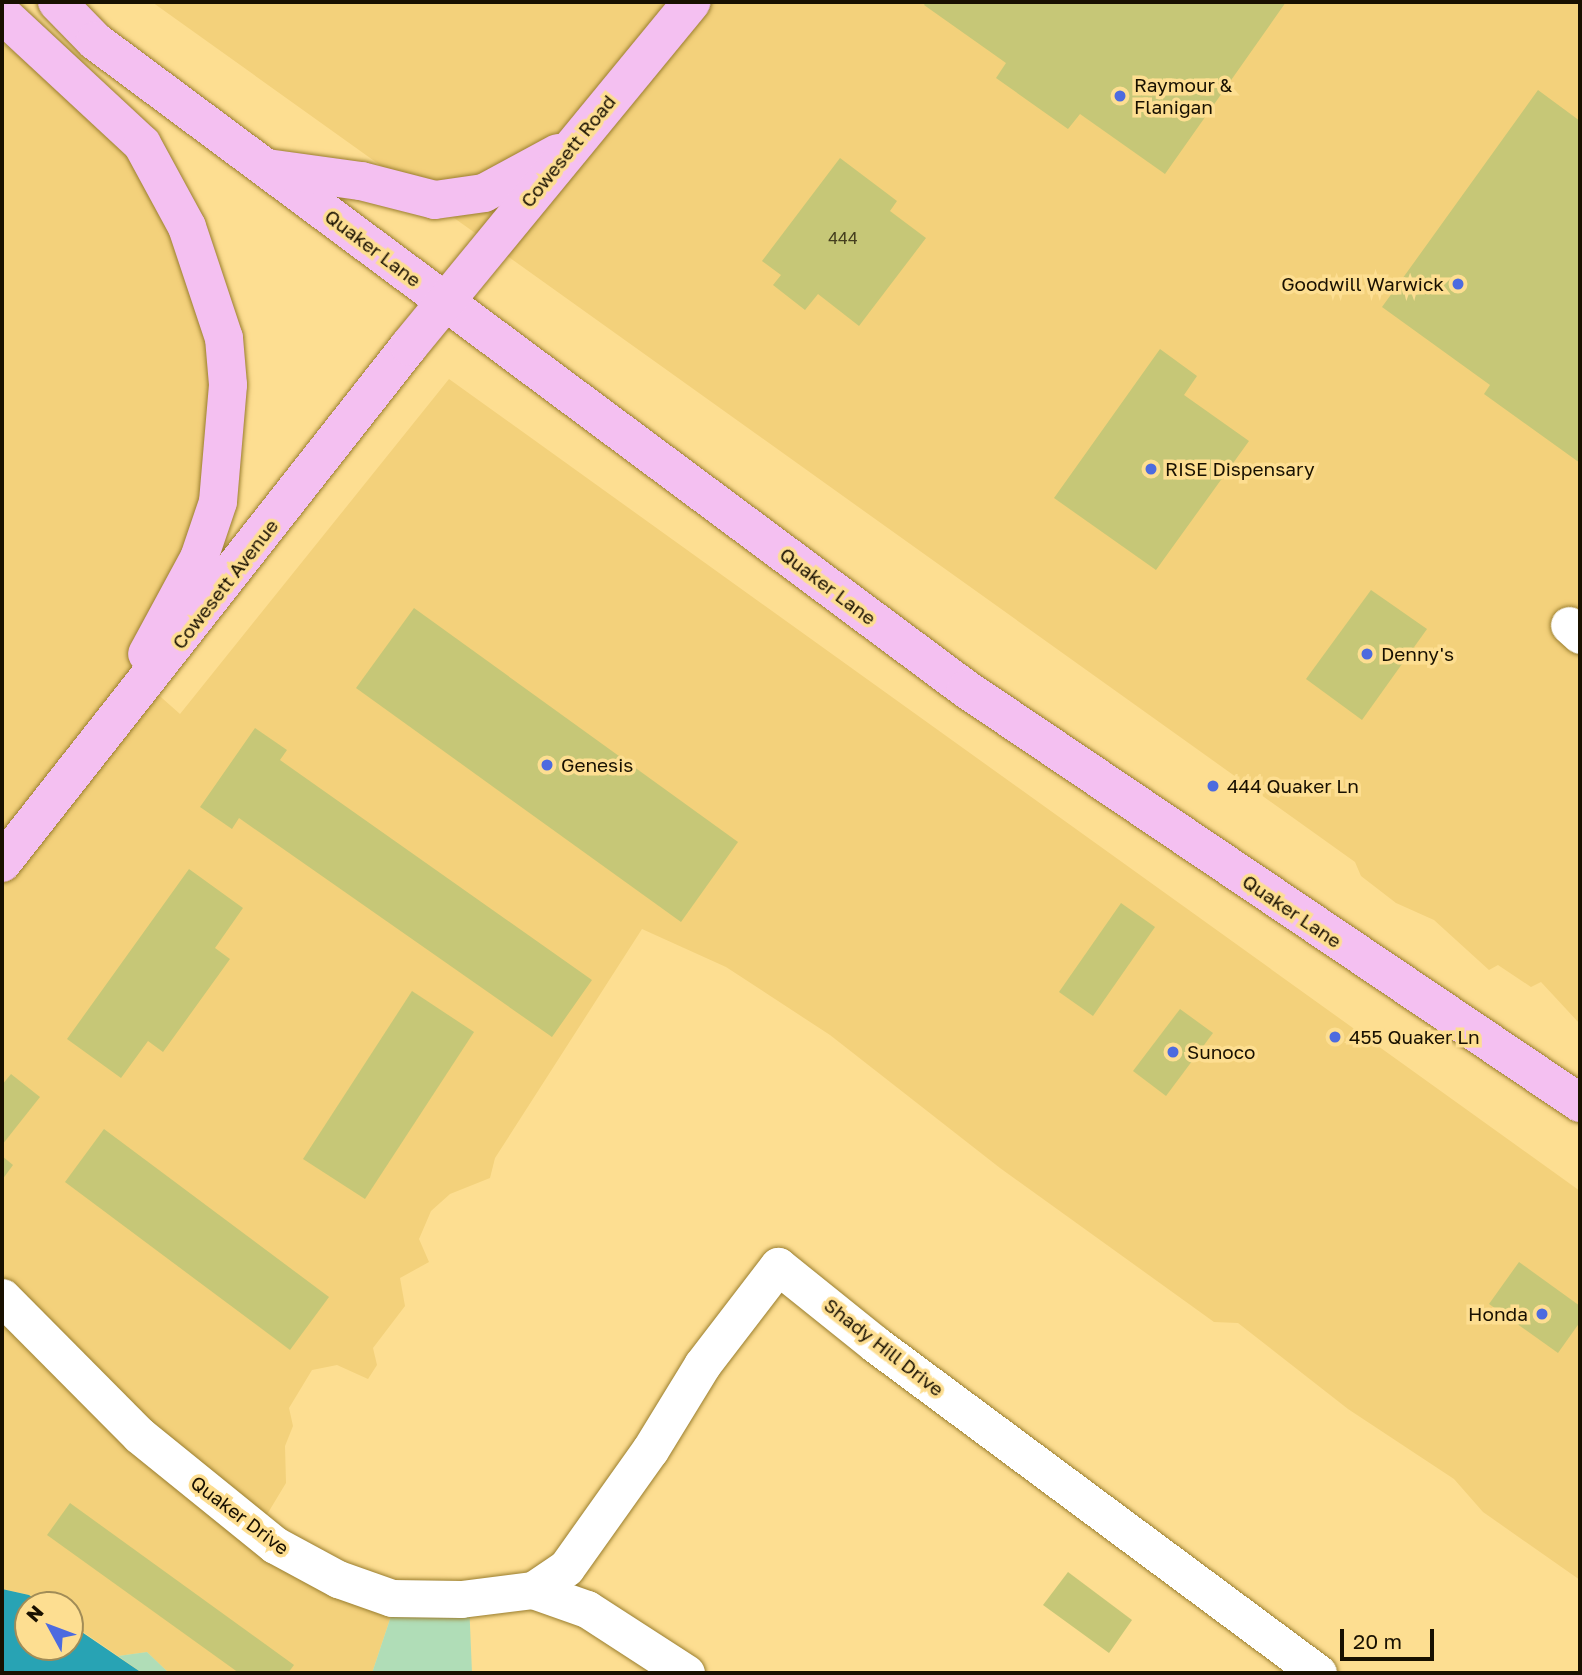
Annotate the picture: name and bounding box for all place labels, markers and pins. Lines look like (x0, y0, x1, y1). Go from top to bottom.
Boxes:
place label: Raymour & Flanigan (1134, 74, 1232, 118)
marker: Raymour & Flanigan (1112, 88, 1128, 104)
place label: Goodwill Warwick (1281, 273, 1444, 295)
marker: Goodwill Warwick (1450, 276, 1466, 292)
place label: RISE Dispensary (1165, 458, 1315, 480)
marker: RISE Dispensary (1143, 461, 1159, 477)
place label: Denny's (1381, 643, 1454, 665)
marker: Denny's (1359, 646, 1375, 662)
place label: Genesis (561, 754, 633, 776)
marker: Genesis (539, 757, 555, 773)
place label: 444 Quaker Ln (1227, 775, 1359, 797)
marker: 444 Quaker Ln (1205, 778, 1221, 794)
place label: 455 Quaker Ln (1349, 1026, 1480, 1048)
marker: 455 Quaker Ln (1327, 1029, 1343, 1045)
place label: Sunoco (1187, 1041, 1255, 1063)
marker: Sunoco (1165, 1044, 1181, 1060)
place label: Honda (1468, 1303, 1528, 1325)
marker: Honda (1534, 1306, 1550, 1322)

